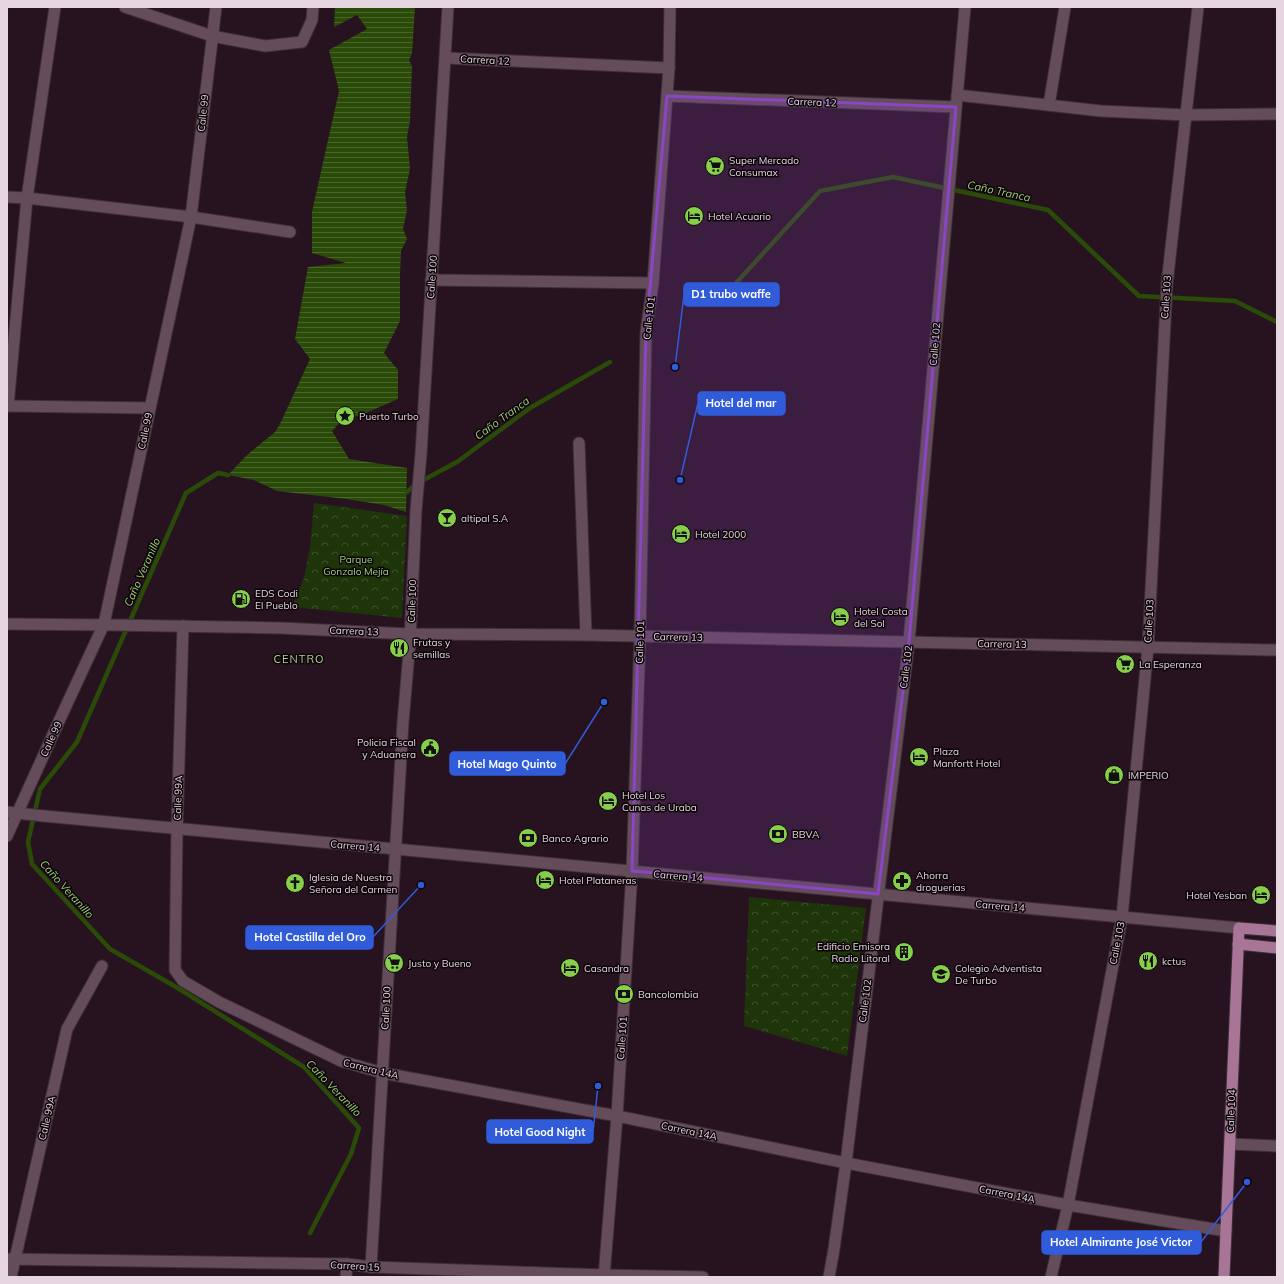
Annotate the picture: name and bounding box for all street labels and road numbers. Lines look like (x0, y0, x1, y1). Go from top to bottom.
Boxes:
street label: Carrera 12 (460, 52, 510, 68)
street label: Calle 99 (195, 94, 211, 132)
street label: Carrera 12 (787, 95, 837, 109)
street label: Calle 100 (424, 255, 440, 299)
street label: Calle 103 (1158, 275, 1174, 319)
street label: Calle 101 (640, 296, 658, 340)
street label: Calle 102 (927, 322, 943, 366)
street label: Calle 99 (135, 411, 155, 451)
street label: Calle 100 (405, 579, 419, 623)
street label: Calle 103 (1141, 599, 1157, 643)
street label: Calle 101 (633, 620, 647, 664)
street label: Carrera 13 (329, 624, 379, 638)
street label: Carrera 13 (653, 630, 703, 644)
street label: Carrera 13 (977, 637, 1027, 651)
street label: Calle 102 (897, 645, 915, 689)
street label: Calle 99 (37, 719, 65, 759)
street label: Calle 99A (171, 775, 185, 821)
street label: Carrera 14 (330, 837, 380, 855)
street label: Carrera 14 (653, 867, 703, 885)
street label: Carrera 14 (975, 897, 1025, 915)
street label: Calle 103 (1106, 920, 1128, 966)
street label: Calle 102 (856, 979, 874, 1023)
street label: Calle 100 (378, 986, 394, 1030)
street label: Calle 101 (614, 1016, 630, 1060)
street label: Carrera 14A (342, 1056, 401, 1082)
street label: Calle 104 (1224, 1089, 1238, 1133)
street label: Calle 99A (36, 1094, 59, 1141)
street label: Carrera 14A (660, 1119, 719, 1143)
street label: Carrera 14A (978, 1182, 1037, 1206)
street label: Carrera 15 (330, 1258, 380, 1274)

